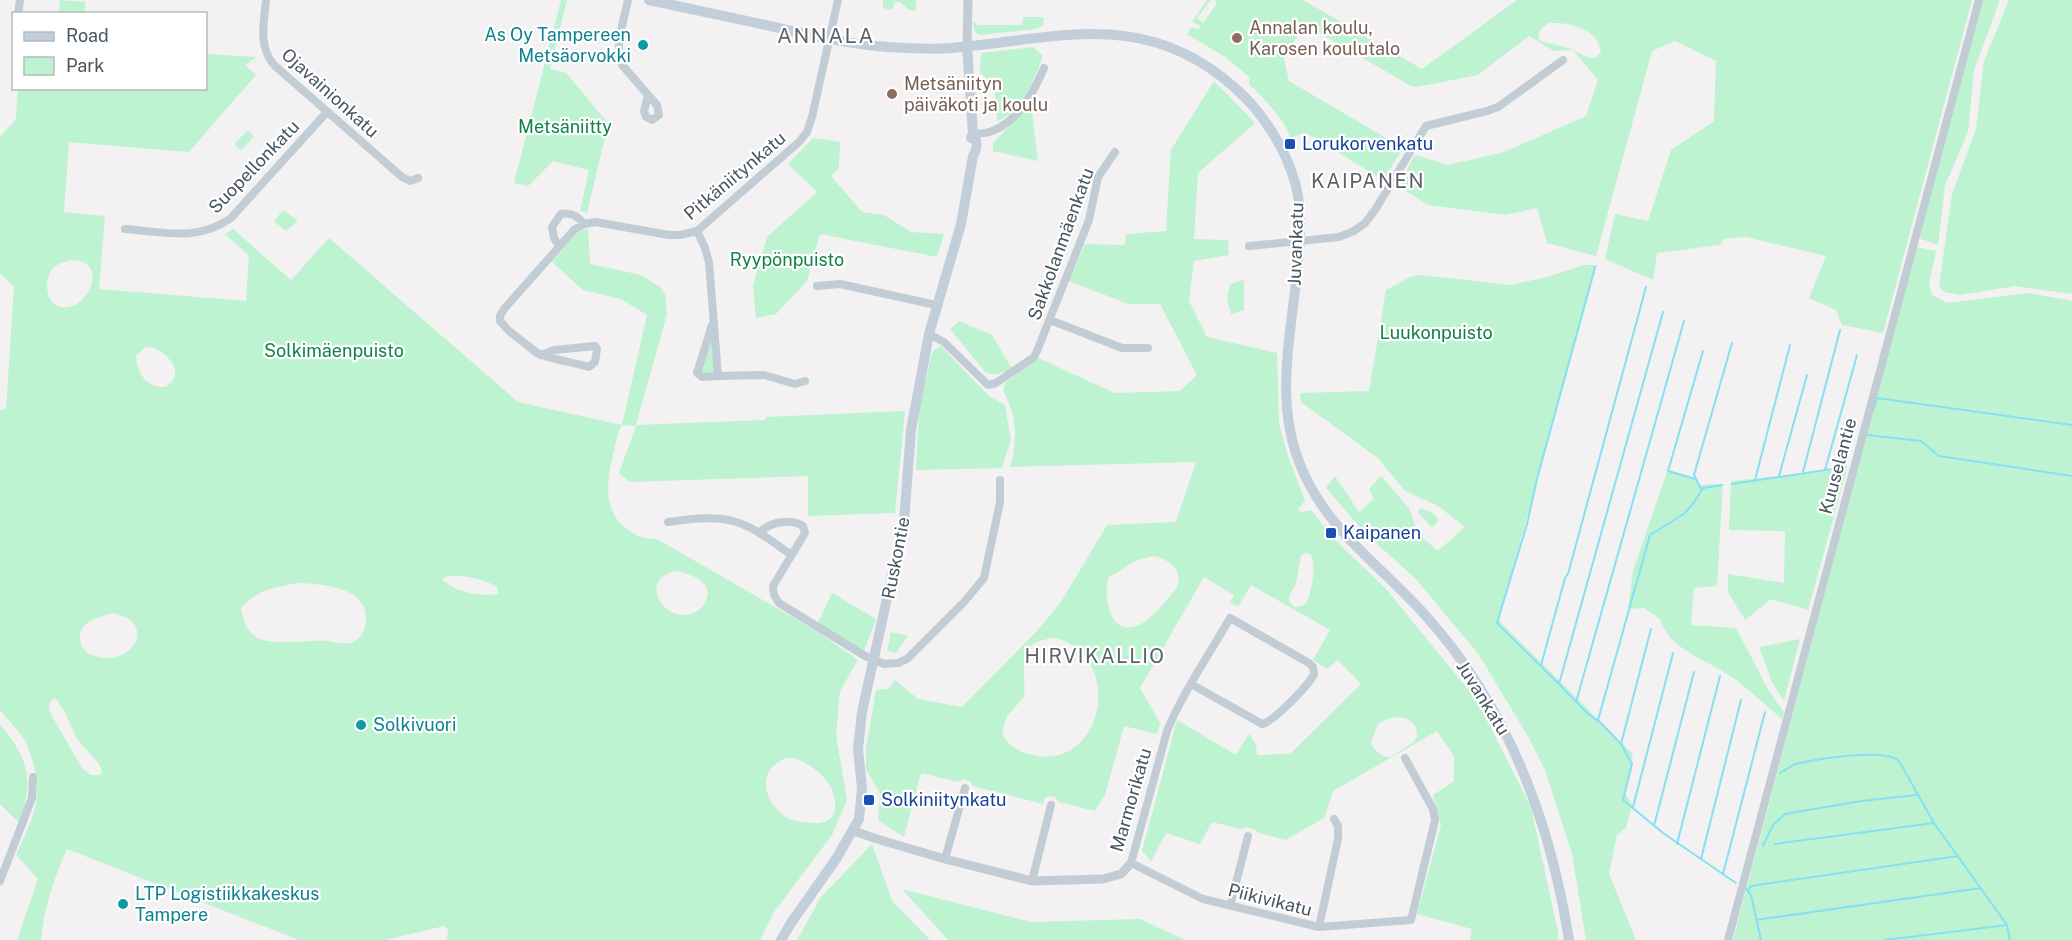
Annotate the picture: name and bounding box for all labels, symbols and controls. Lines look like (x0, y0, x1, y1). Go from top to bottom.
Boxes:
legend (12, 12, 207, 90)
place label: Annalan koulu, Karosen koulutalo (1249, 17, 1400, 59)
district label: ANNALA (777, 23, 875, 48)
place label: As Oy Tampereen Metsäorvokki (484, 24, 631, 66)
text: Road (66, 25, 109, 46)
marker: Annalan koulu, Karosen koulutalo (1230, 31, 1244, 45)
marker: As Oy Tampereen Metsäorvokki (636, 38, 650, 52)
street label: Ojavainionkatu (278, 44, 383, 142)
text: Park (66, 55, 104, 76)
place label: Metsäniityn päiväkoti ja koulu (904, 73, 1048, 115)
marker: Metsäniityn päiväkoti ja koulu (885, 87, 899, 101)
street label: Suopellonkatu (204, 116, 303, 218)
park label: Metsäniitty (518, 116, 612, 137)
street label: Pitkäniitynkatu (680, 127, 790, 224)
place label: Lorukorvenkatu (1302, 133, 1433, 154)
marker: Lorukorvenkatu (1283, 137, 1297, 151)
street label: Sakkolanmäenkatu (1023, 165, 1098, 323)
district label: KAIPANEN (1311, 169, 1425, 193)
street label: Juvankatu (1284, 202, 1307, 286)
park label: Ryypönpuisto (730, 249, 844, 270)
park label: Luukonpuisto (1379, 322, 1493, 343)
park label: Solkimäenpuisto (264, 340, 404, 361)
street label: Kuuselantie (1815, 415, 1860, 516)
street label: Ruskontie (877, 515, 914, 601)
place label: Kaipanen (1343, 522, 1421, 543)
marker: Kaipanen (1324, 526, 1338, 540)
district label: HIRVIKALLIO (1024, 644, 1166, 668)
street label: Juvankatu (1452, 657, 1514, 739)
place label: Solkivuori (373, 714, 456, 735)
marker: Solkivuori (354, 718, 368, 732)
street label: Marmorikatu (1106, 746, 1155, 854)
place label: Solkiniitynkatu (881, 789, 1007, 810)
marker: Solkiniitynkatu (862, 793, 876, 807)
street label: Piikivikatu (1226, 879, 1314, 920)
place label: LTP Logistiikkakeskus Tampere (135, 883, 319, 925)
marker: LTP Logistiikkakeskus Tampere (116, 897, 130, 911)

